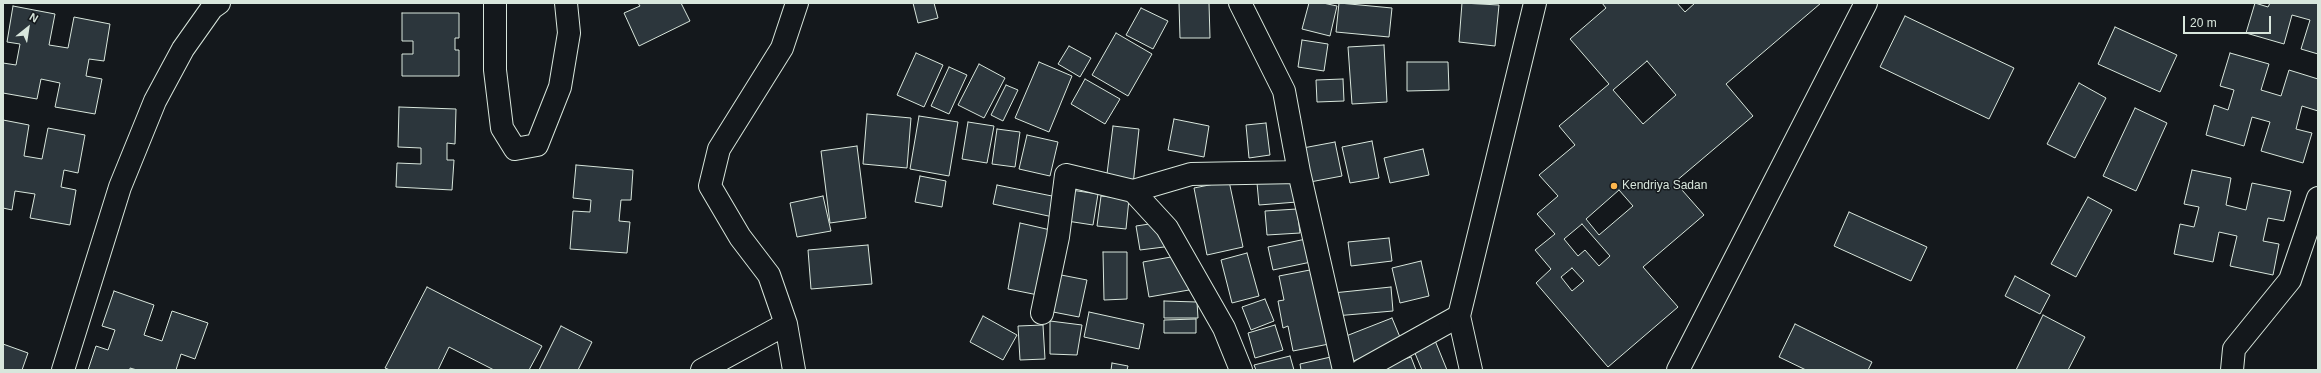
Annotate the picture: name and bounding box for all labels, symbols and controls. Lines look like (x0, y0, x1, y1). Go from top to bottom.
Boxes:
north arrow (8, 8, 48, 48)
scale bar (2185, 8, 2273, 34)
text: N (28, 10, 40, 25)
text: 20 m (2190, 16, 2217, 30)
place label: Kendriya Sadan (1622, 179, 1707, 193)
marker: Kendriya Sadan (1609, 181, 1619, 191)

